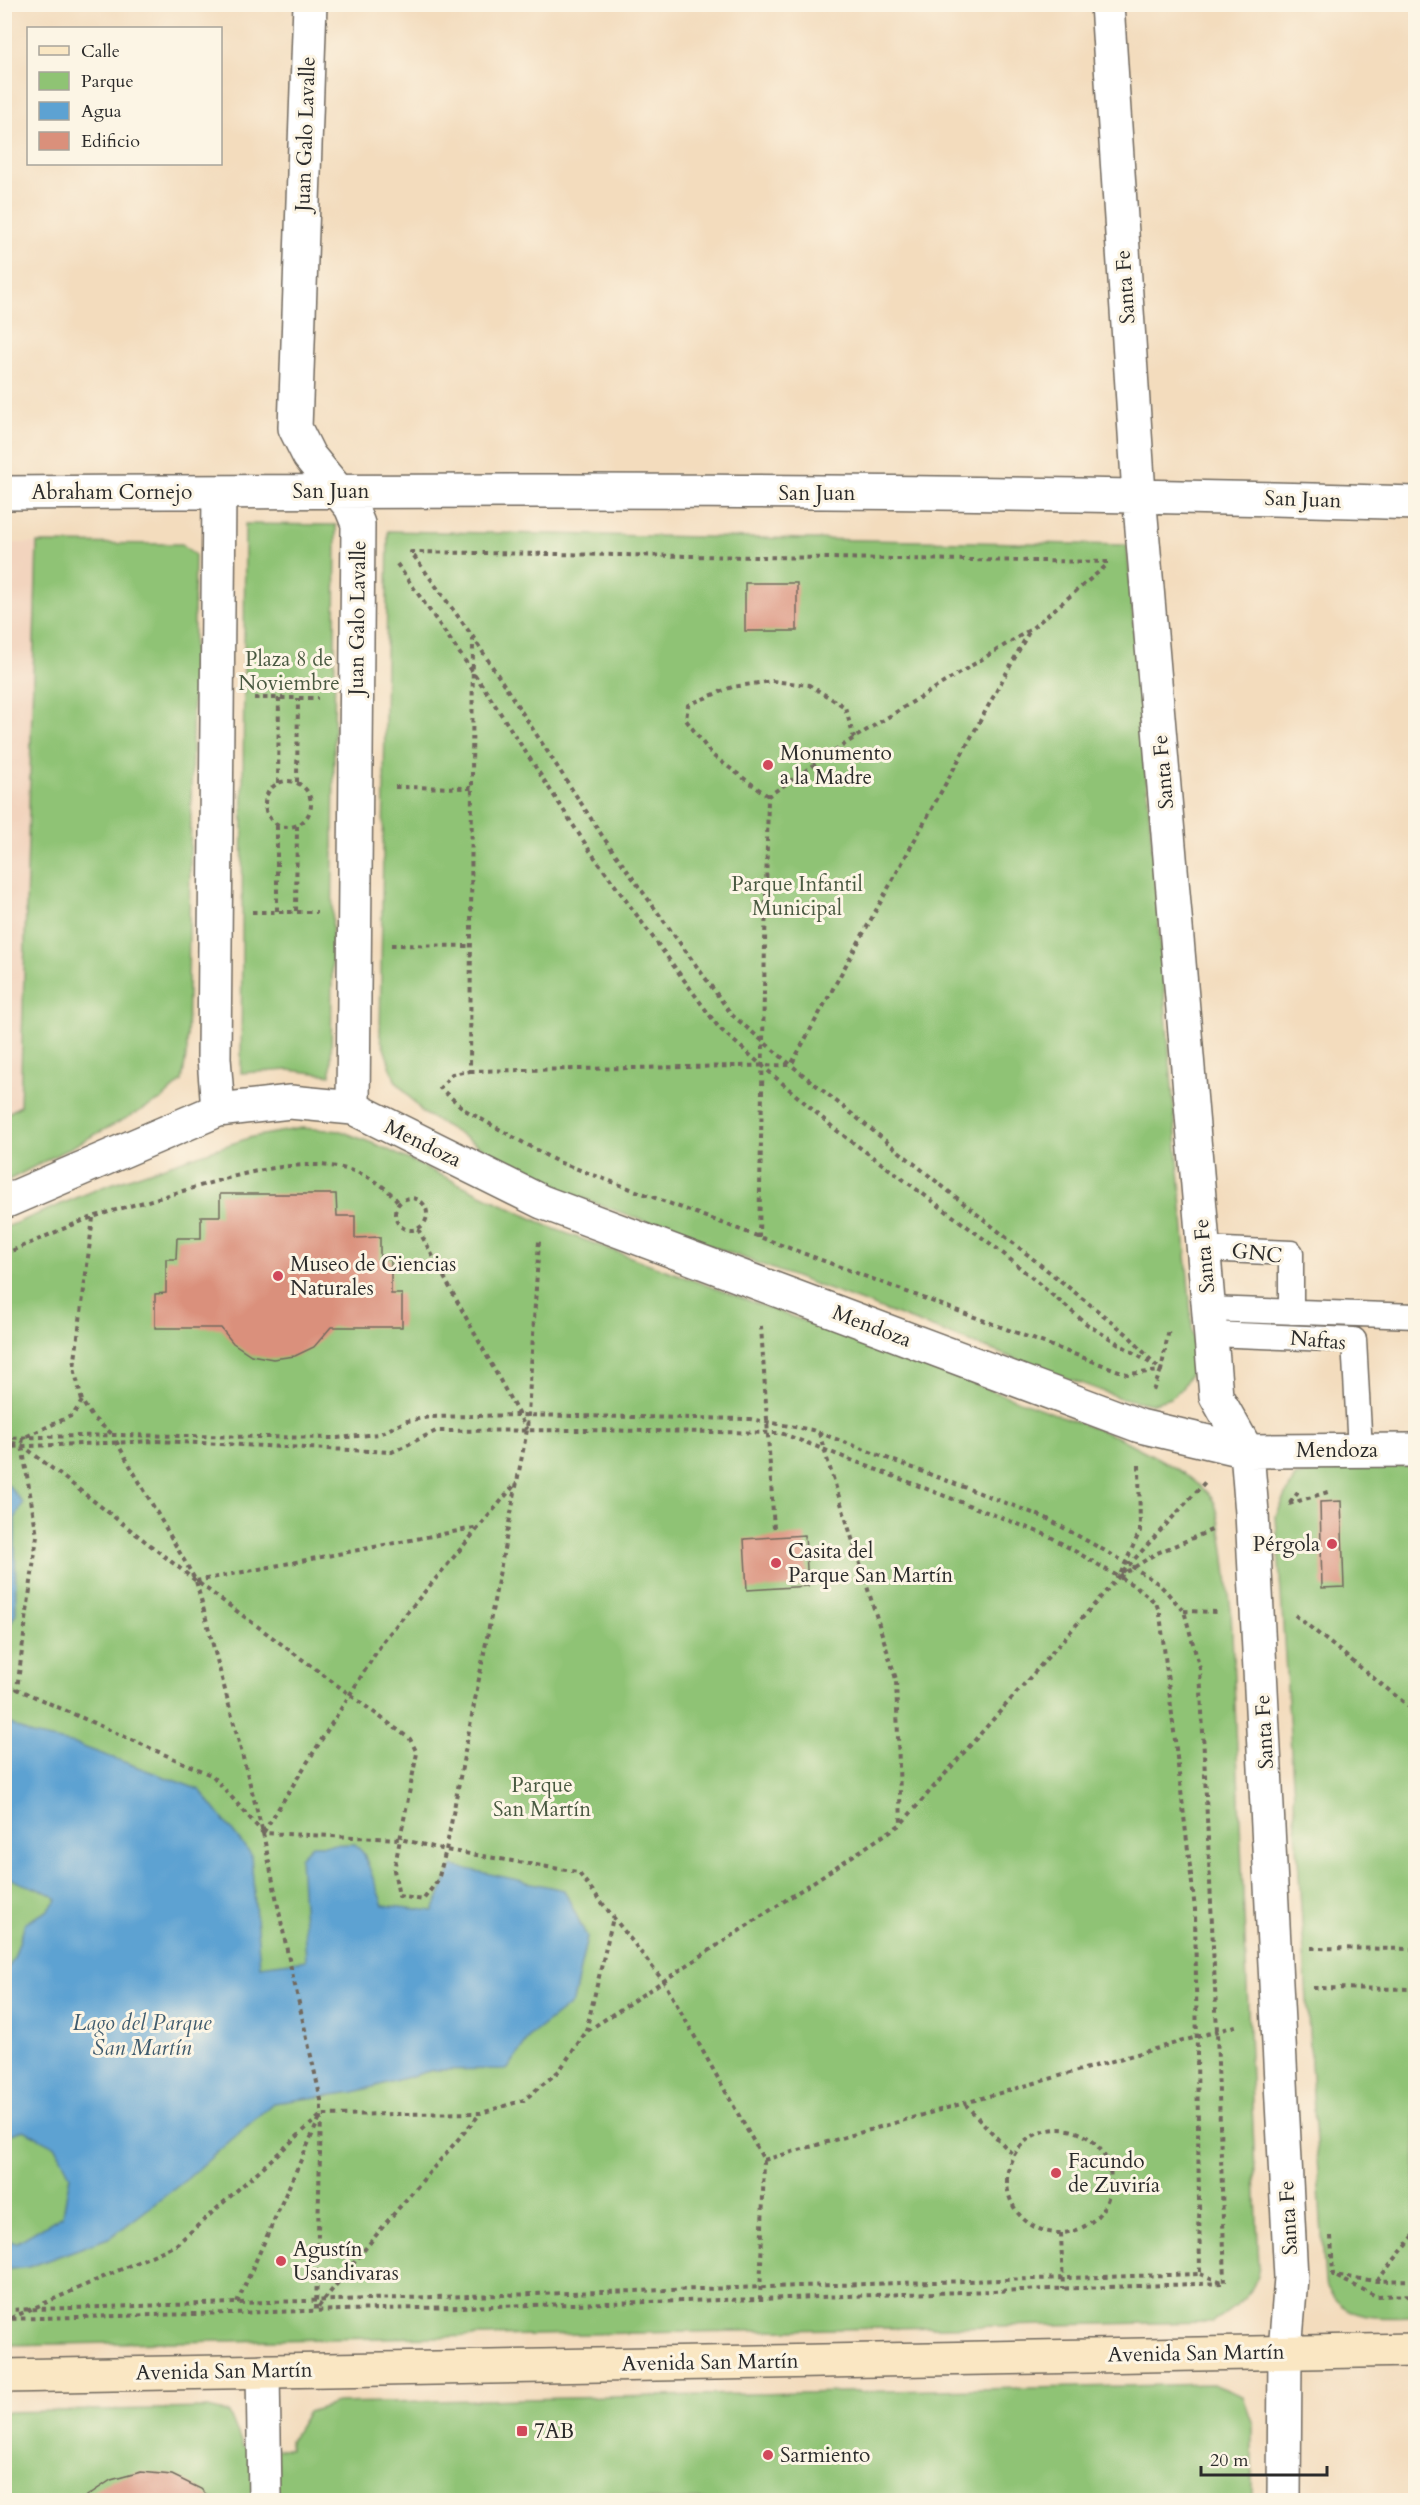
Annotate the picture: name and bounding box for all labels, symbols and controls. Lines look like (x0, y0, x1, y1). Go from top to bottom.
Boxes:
legend (27, 27, 222, 165)
text: Calle (81, 39, 120, 64)
street label: Juan Galo Lavalle (288, 56, 323, 215)
text: Parque (81, 69, 134, 94)
text: Agua (81, 99, 122, 124)
text: Edificio (81, 129, 140, 154)
street label: Santa Fe (1108, 249, 1143, 325)
street label: San Juan (293, 477, 369, 506)
street label: Abraham Cornejo (32, 478, 192, 507)
street label: San Juan (779, 479, 855, 508)
street label: San Juan (1264, 484, 1342, 515)
street label: Juan Galo Lavalle (342, 540, 373, 699)
park label: Plaza 8 de Noviembre (238, 645, 340, 698)
street label: Santa Fe (1146, 734, 1181, 810)
place label: Monumento a la Madre (780, 739, 892, 792)
marker: Monumento a la Madre (761, 758, 775, 772)
park label: Parque Infantil Municipal (731, 870, 863, 923)
street label: Mendoza (379, 1112, 466, 1175)
street label: Santa Fe (1187, 1218, 1222, 1294)
street label: GNC (1230, 1236, 1284, 1271)
place label: Museo de Ciencias Naturales (290, 1250, 456, 1303)
marker: Museo de Ciencias Naturales (271, 1269, 285, 1283)
street label: Mendoza (828, 1298, 915, 1355)
street label: Naftas (1289, 1324, 1347, 1357)
street label: Mendoza (1296, 1436, 1378, 1465)
place label: Pérgola (1253, 1530, 1320, 1559)
place label: Casita del Parque San Martín (788, 1537, 953, 1590)
marker: Pérgola (1325, 1537, 1339, 1551)
marker: Casita del Parque San Martín (769, 1556, 783, 1570)
street label: Santa Fe (1248, 1694, 1281, 1770)
park label: Parque San Martín (493, 1771, 591, 1824)
water label: Lago del Parque San Martín (72, 2008, 212, 2063)
place label: Facundo de Zuviría (1068, 2147, 1160, 2200)
marker: Facundo de Zuviría (1049, 2166, 1063, 2180)
street label: Santa Fe (1272, 2180, 1305, 2256)
place label: Agustín Usandivaras (293, 2235, 399, 2288)
marker: Agustín Usandivaras (274, 2254, 288, 2268)
street label: Avenida San Martín (1107, 2337, 1285, 2370)
street label: Avenida San Martín (621, 2346, 799, 2379)
street label: Avenida San Martín (135, 2355, 313, 2388)
place label: 7AB (534, 2417, 574, 2446)
marker: 7AB (515, 2424, 529, 2438)
scale bar (1201, 2439, 1327, 2477)
place label: Sarmiento (780, 2441, 870, 2470)
marker: Sarmiento (761, 2448, 775, 2462)
text: 20 m (1210, 2448, 1249, 2473)

